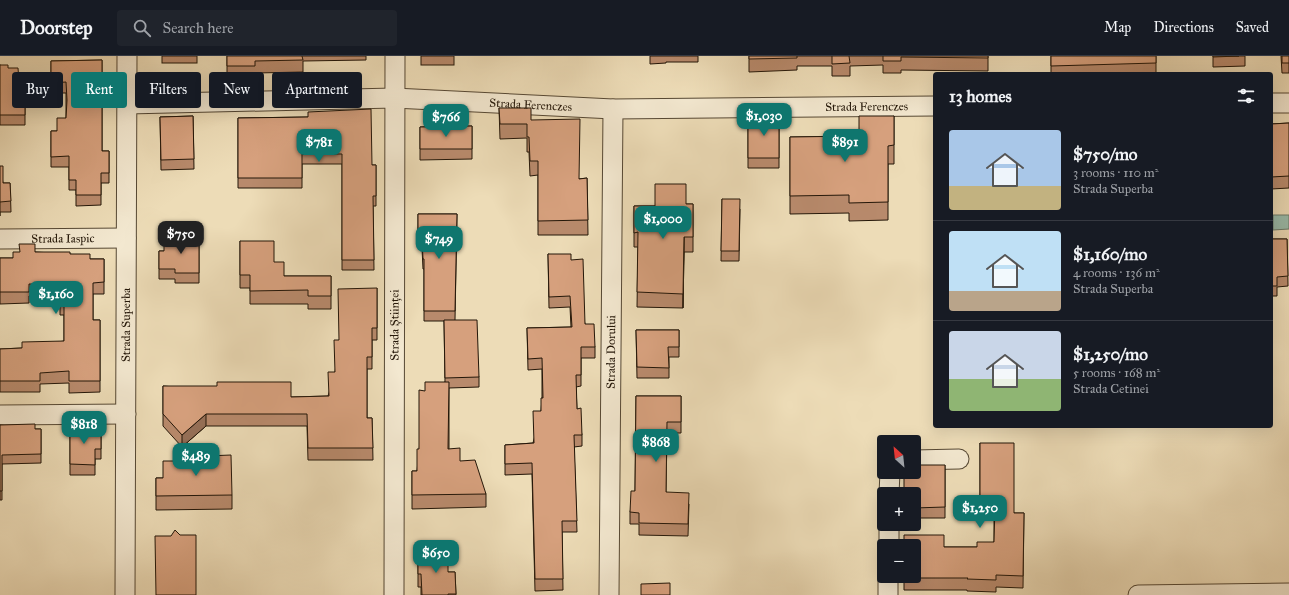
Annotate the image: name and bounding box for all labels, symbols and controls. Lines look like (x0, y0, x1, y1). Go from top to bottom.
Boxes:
search box (117, 10, 397, 46)
text: Doorstep (20, 16, 93, 39)
icon: search (131, 17, 153, 39)
text: Search here (163, 19, 234, 37)
text: Map (1104, 19, 1131, 36)
text: Directions (1153, 19, 1214, 36)
text: Saved (1236, 19, 1269, 36)
chip: Buy (12, 72, 63, 108)
chip: Rent (71, 72, 127, 108)
chip: Filters (135, 72, 201, 108)
chip: New (209, 72, 264, 108)
chip: Apartment (272, 72, 362, 108)
icon: filters (1235, 85, 1257, 107)
text: 13 homes (949, 86, 1012, 107)
street label: Strada Ferenczes (489, 96, 573, 114)
street label: Strada Ferenczes (825, 99, 908, 114)
pin: $1,030 (731, 103, 797, 137)
pin: $766 (422, 104, 470, 138)
text: $1,030 (746, 108, 782, 124)
text: $766 (432, 109, 460, 125)
pin: $781 (295, 129, 343, 163)
pin: $891 (821, 129, 869, 163)
text: $781 (306, 134, 332, 150)
text: $891 (832, 134, 858, 150)
text: $750/mo (1073, 144, 1138, 165)
icon: home (981, 146, 1029, 194)
text: 3 rooms · 110 m² (1073, 165, 1158, 181)
text: Strada Superba (1073, 181, 1153, 197)
pin: $1,000 (630, 206, 696, 240)
text: $1,000 (644, 211, 683, 227)
pin: $750 (157, 221, 205, 255)
text: $750 (167, 226, 195, 242)
pin: $749 (415, 226, 463, 260)
street label: Strada Iaspic (31, 231, 95, 246)
text: $749 (425, 231, 453, 247)
text: $1,160/mo (1073, 244, 1147, 265)
icon: home (981, 247, 1029, 295)
text: 4 rooms · 136 m² (1073, 265, 1160, 281)
pin: $1,160 (23, 281, 89, 315)
text: Strada Superba (1073, 281, 1153, 297)
text: $1,160 (38, 286, 74, 302)
street label: Strada Superba (119, 287, 133, 362)
street label: Strada Științei (387, 289, 402, 361)
street label: Strada Dorului (604, 314, 618, 389)
text: $1,250/mo (1073, 344, 1148, 365)
icon: home (981, 347, 1029, 395)
text: 5 rooms · 168 m² (1073, 365, 1160, 381)
text: Strada Cetinei (1073, 381, 1149, 397)
pin: $818 (60, 411, 108, 445)
text: $818 (71, 416, 97, 432)
pin: $868 (632, 429, 680, 463)
text: $868 (642, 434, 670, 450)
north arrow (877, 435, 921, 479)
map controls (877, 435, 921, 583)
pin: $489 (172, 443, 220, 477)
text: $489 (182, 448, 210, 464)
button: + (877, 487, 921, 531)
pin: $1,250 (947, 495, 1013, 529)
text: $1,250 (962, 500, 998, 516)
button: − (877, 539, 921, 583)
pin: $650 (412, 540, 460, 574)
text: $650 (422, 545, 450, 561)

